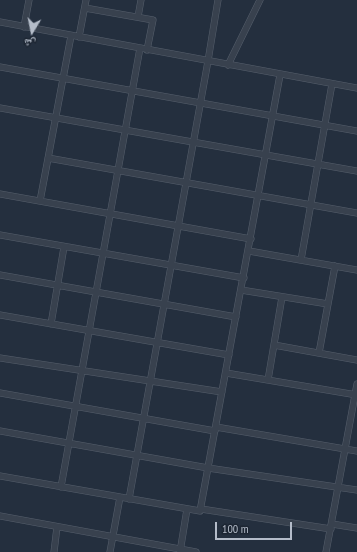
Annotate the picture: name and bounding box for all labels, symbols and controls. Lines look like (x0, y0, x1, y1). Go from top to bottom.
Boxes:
north arrow (12, 12, 52, 52)
text: ش (23, 36, 37, 52)
scale bar (217, 514, 294, 540)
text: 100 m (222, 521, 249, 536)

